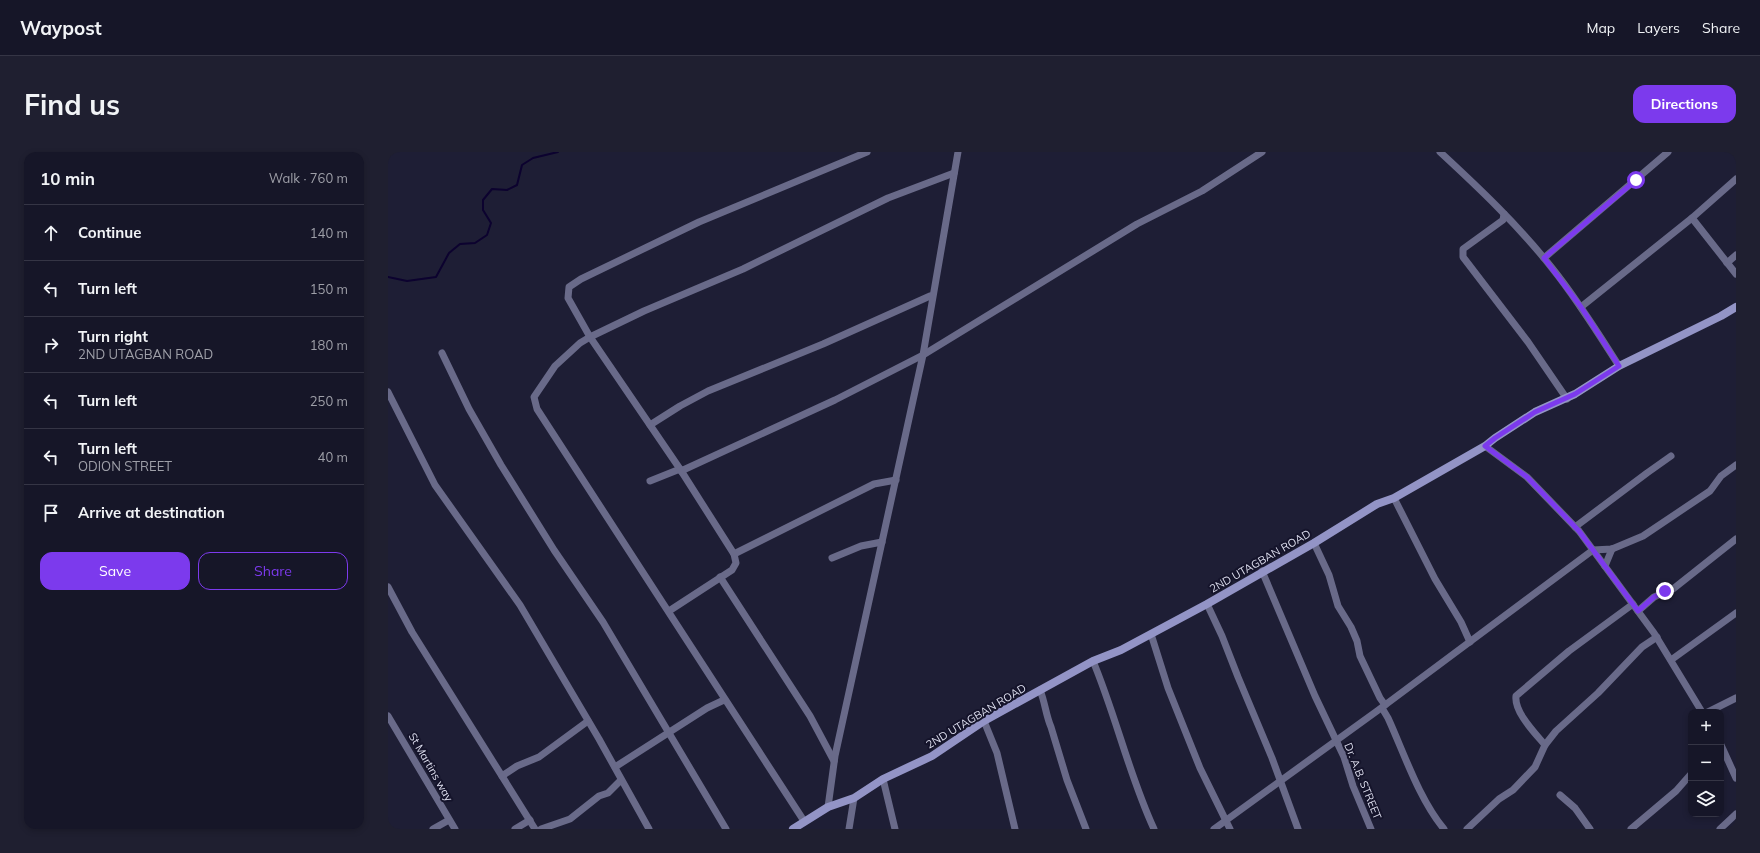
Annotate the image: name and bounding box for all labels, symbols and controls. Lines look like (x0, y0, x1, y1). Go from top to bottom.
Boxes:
text: Waypost (20, 16, 102, 40)
text: Map (1586, 19, 1615, 37)
text: Layers (1637, 19, 1680, 37)
text: Share (1702, 19, 1740, 37)
button: Directions (1633, 85, 1736, 123)
text: Find us (24, 87, 120, 122)
text: 10 min (40, 168, 95, 189)
text: Walk · 760 m (269, 170, 348, 186)
route start (1627, 171, 1645, 189)
icon: ahead (40, 222, 62, 244)
text: Continue (78, 223, 141, 242)
text: 140 m (310, 225, 348, 241)
icon: left (40, 278, 62, 300)
text: Turn left (78, 279, 137, 298)
text: 150 m (310, 281, 348, 297)
text: Turn right (78, 327, 148, 346)
icon: right (40, 334, 62, 356)
text: 180 m (310, 337, 348, 353)
text: 2ND UTAGBAN ROAD (78, 346, 213, 362)
icon: left (40, 390, 62, 412)
text: Turn left (78, 391, 137, 410)
text: 250 m (310, 393, 348, 409)
text: Turn left (78, 439, 137, 458)
icon: left (40, 446, 62, 468)
text: 40 m (318, 449, 348, 465)
text: ODION STREET (78, 458, 172, 474)
icon: arrive (40, 502, 62, 524)
text: Arrive at destination (78, 503, 225, 522)
street label: 2ND UTAGBAN ROAD (1207, 526, 1313, 596)
button: Save (40, 552, 190, 590)
button: Share (198, 552, 348, 590)
route end (1656, 582, 1674, 600)
street label: 2ND UTAGBAN ROAD (923, 681, 1029, 751)
map controls (1688, 709, 1724, 817)
button: + (1688, 709, 1724, 745)
street label: St Martins way (406, 730, 456, 804)
street label: Dr. A.B. STREET (1341, 741, 1385, 822)
button: − (1688, 745, 1724, 781)
button: layers (1688, 781, 1724, 817)

